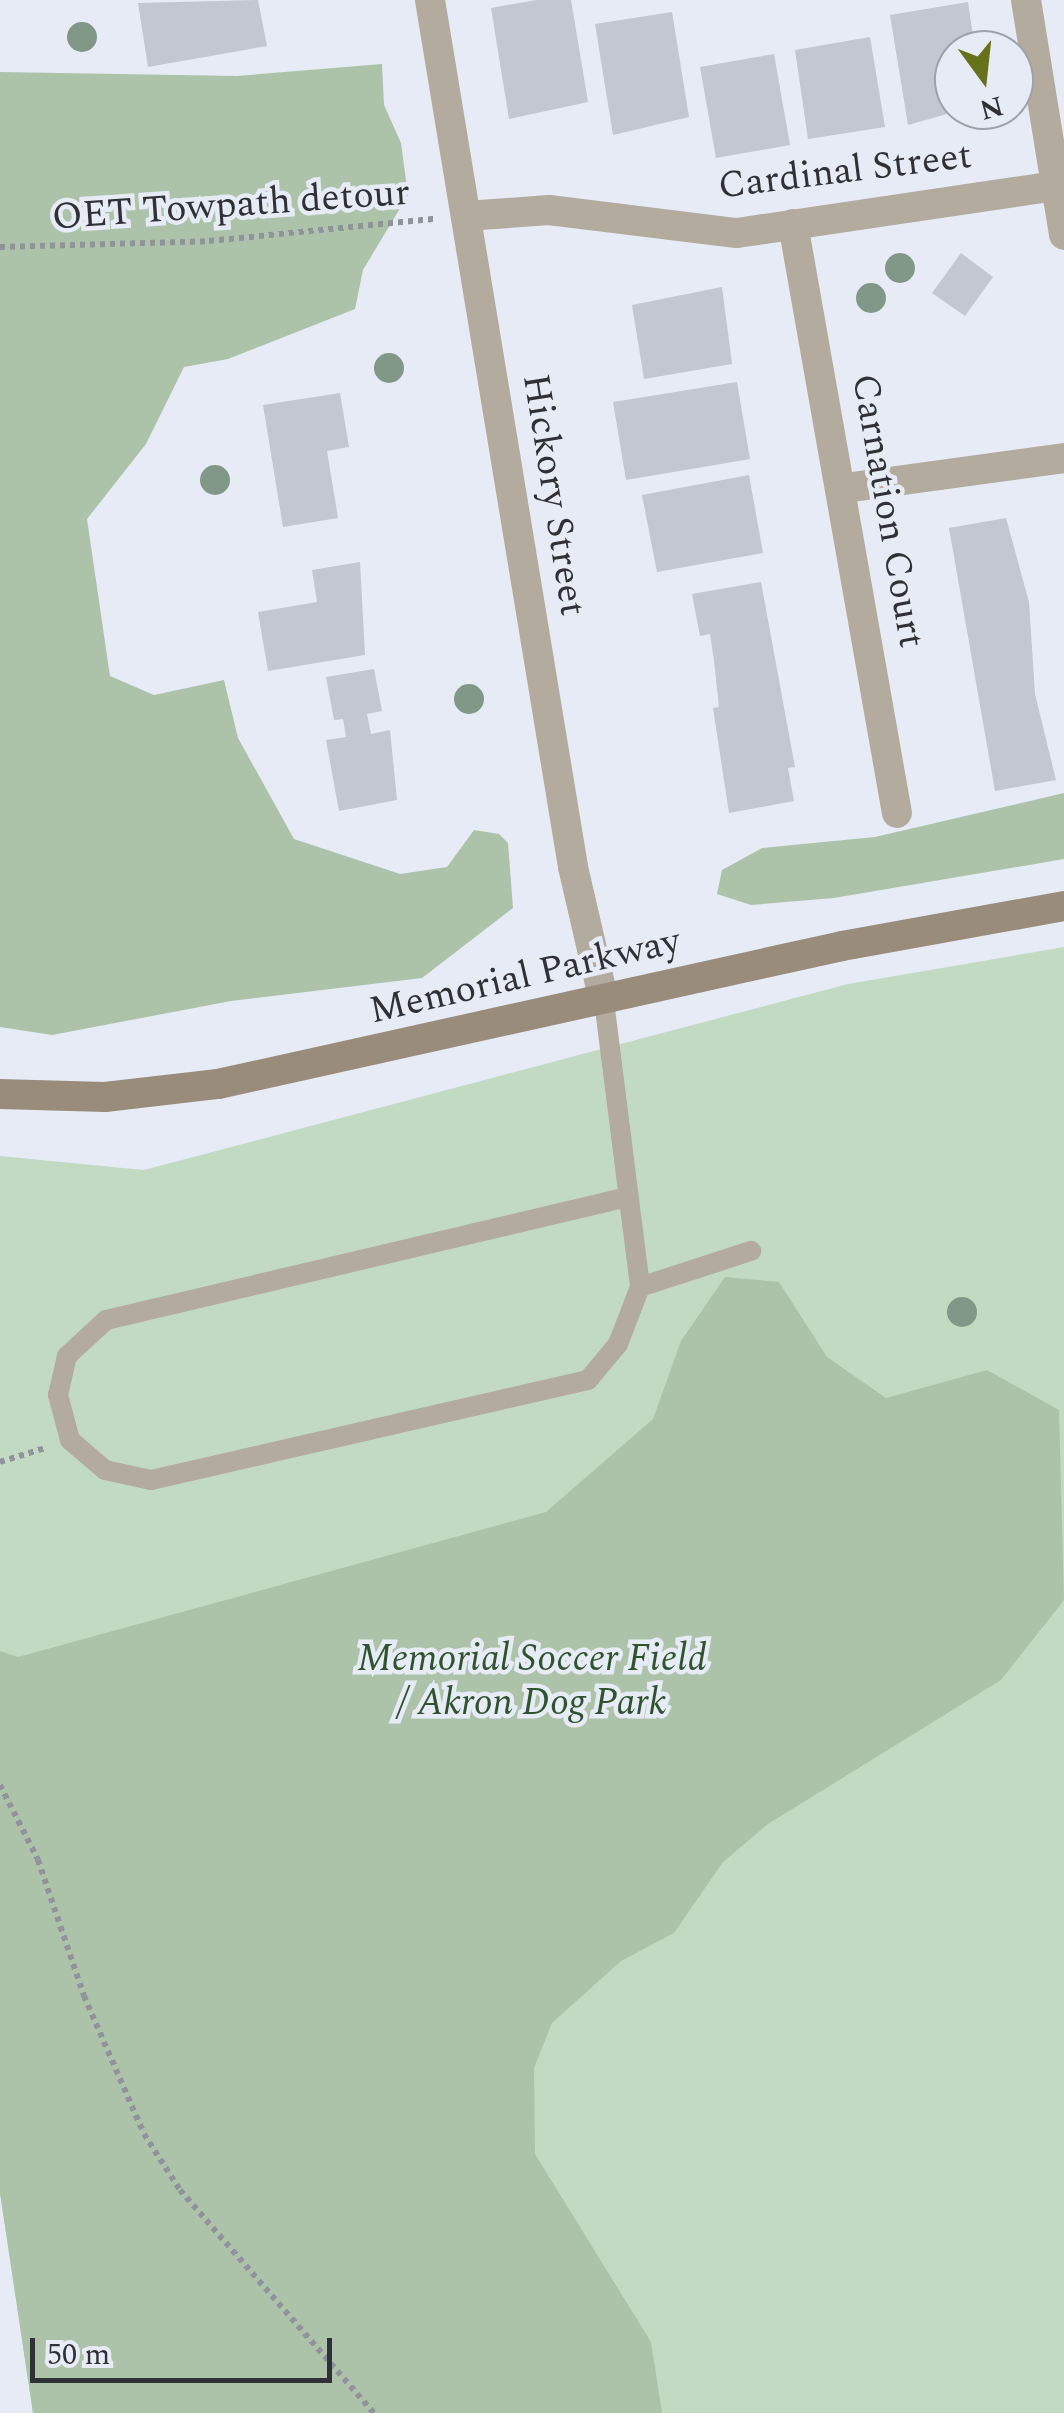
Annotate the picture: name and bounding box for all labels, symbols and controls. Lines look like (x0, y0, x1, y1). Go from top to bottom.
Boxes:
north arrow (934, 30, 1034, 130)
text: N (975, 84, 1008, 131)
street label: Cardinal Street (716, 134, 974, 210)
street label: OET Towpath detour (50, 171, 412, 241)
street label: Hickory Street (511, 371, 595, 619)
street label: Carnation Court (840, 371, 934, 651)
street label: Memorial Parkway (365, 919, 685, 1035)
park label: Memorial Soccer Field / Akron Dog Park (357, 1637, 707, 1726)
scale bar (35, 2318, 338, 2380)
text: 50 m (47, 2332, 110, 2378)

